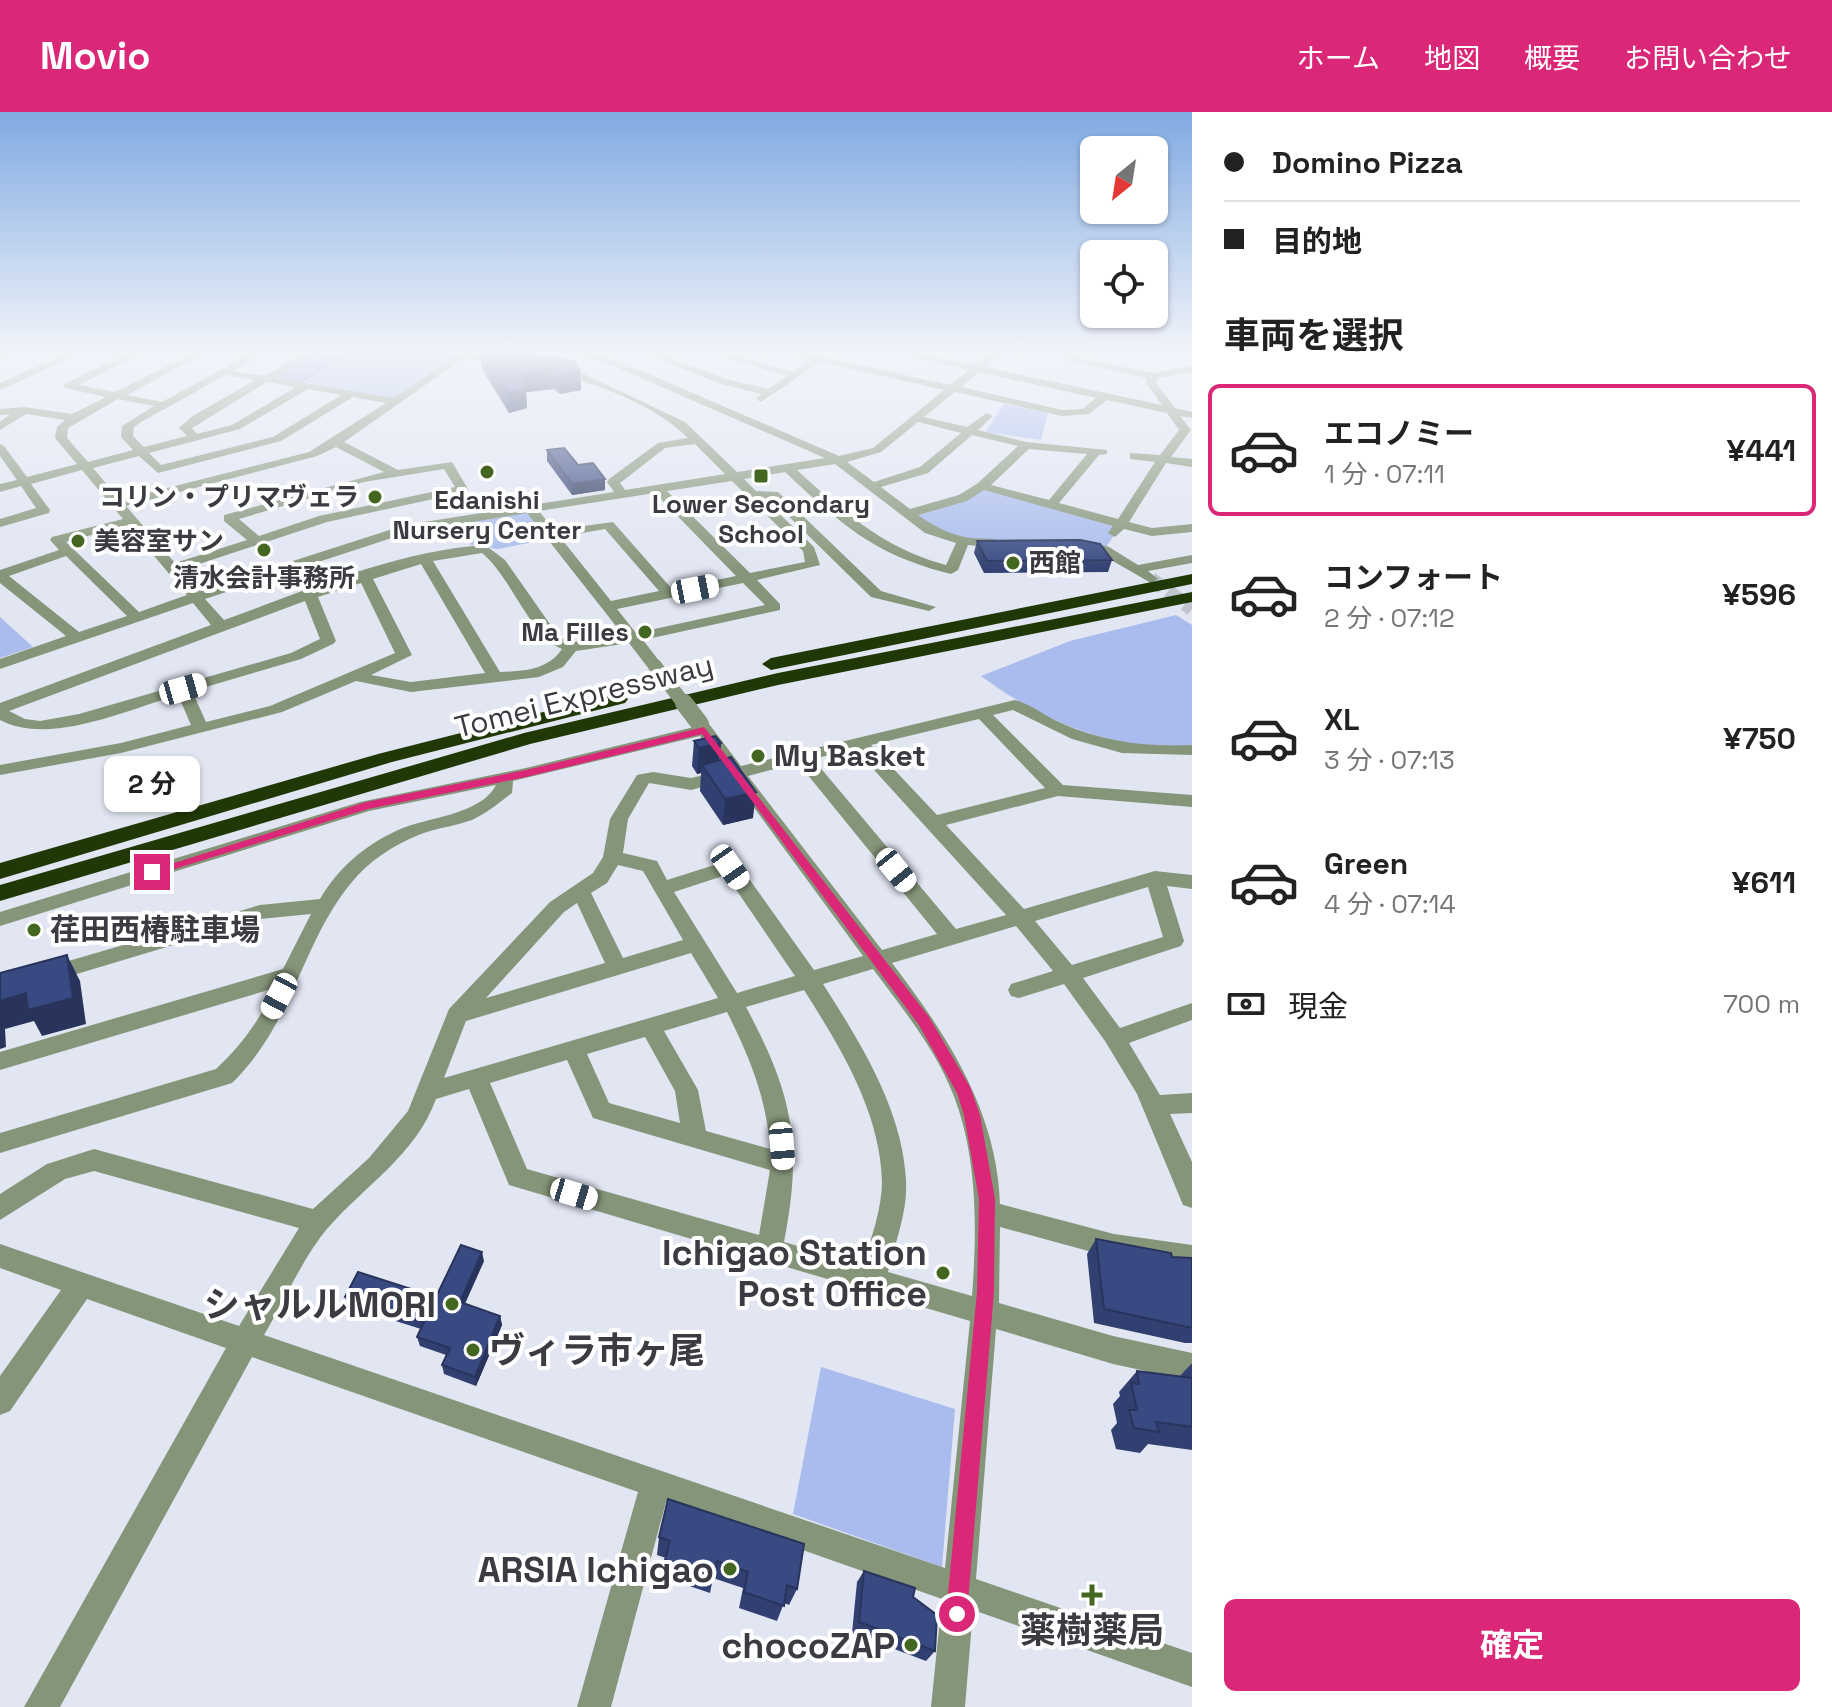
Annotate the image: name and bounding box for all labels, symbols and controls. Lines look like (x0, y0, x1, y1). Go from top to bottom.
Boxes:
text: Movio (40, 32, 150, 80)
text: ホーム (1297, 40, 1380, 76)
text: 地図 (1424, 40, 1480, 76)
text: 概要 (1524, 40, 1580, 76)
text: お問い合わせ (1624, 40, 1792, 76)
north arrow (1080, 136, 1168, 224)
map controls (1080, 136, 1168, 328)
text: Domino Pizza (1272, 143, 1463, 182)
text: 目的地 (1272, 222, 1362, 261)
button: locate (1080, 240, 1168, 328)
text: 車両を選択 (1224, 313, 1404, 359)
icon: car (1228, 414, 1300, 486)
text: エコノミー (1324, 414, 1474, 453)
text: ¥441 (1727, 431, 1796, 470)
text: 1 分 · 07:11 (1324, 457, 1445, 491)
marker: Edanishi Nursery Center (478, 463, 496, 481)
marker: Lower Secondary School (752, 467, 770, 485)
place label: コリン・プリマヴェラ (99, 480, 359, 514)
place label: Edanishi Nursery Center (392, 483, 582, 547)
place label: Lower Secondary School (652, 487, 870, 551)
marker: コリン・プリマヴェラ (366, 488, 384, 506)
place label: 美容室サン (94, 524, 224, 558)
marker: 美容室サン (69, 532, 87, 550)
marker: 清水会計事務所 (255, 541, 273, 559)
place label: 西館 (1029, 546, 1081, 580)
marker: 西館 (1004, 554, 1022, 572)
icon: car (1228, 558, 1300, 630)
text: コンフォート (1324, 558, 1503, 597)
place label: 清水会計事務所 (173, 561, 355, 595)
car (669, 573, 721, 605)
text: ¥596 (1722, 575, 1796, 614)
text: 2 分 · 07:12 (1324, 601, 1455, 635)
place label: Ma Filles (521, 615, 629, 649)
marker: Ma Filles (636, 623, 654, 641)
street label: Tomei Expressway (451, 645, 717, 746)
car (157, 671, 209, 707)
text: XL (1324, 700, 1360, 739)
icon: car (1228, 702, 1300, 774)
text: ¥750 (1723, 719, 1796, 758)
place label: My Basket (774, 736, 926, 775)
text: 3 分 · 07:13 (1324, 743, 1455, 777)
marker: My Basket (749, 747, 767, 765)
callout: 2 分 (104, 756, 200, 812)
text: 2 分 (128, 767, 176, 801)
car (706, 840, 754, 894)
car (872, 844, 920, 896)
text: Green (1324, 844, 1408, 883)
icon: car (1228, 846, 1300, 918)
route end (134, 854, 170, 890)
text: ¥611 (1732, 863, 1796, 902)
text: 4 分 · 07:14 (1324, 887, 1456, 921)
place label: 荏田西椿駐車場 (50, 910, 260, 949)
marker: 荏田西椿駐車場 (25, 921, 43, 939)
car (257, 969, 301, 1023)
icon: cash (1224, 982, 1268, 1026)
text: 現金 (1288, 987, 1348, 1026)
text: 700 m (1723, 987, 1800, 1021)
car (768, 1121, 796, 1171)
car (548, 1176, 600, 1212)
place label: Ichigao Station Post Office (662, 1230, 927, 1317)
marker: Ichigao Station Post Office (934, 1264, 952, 1282)
place label: シャルルMORI (204, 1282, 436, 1328)
marker: シャルルMORI (443, 1295, 461, 1313)
place label: ヴィラ市ヶ尾 (489, 1328, 705, 1374)
marker: ヴィラ市ヶ尾 (464, 1341, 482, 1359)
place label: ARSIA Ichigao (478, 1547, 714, 1593)
marker: ARSIA Ichigao (721, 1560, 739, 1578)
marker: 薬樹薬局 (1083, 1586, 1101, 1604)
route start (939, 1596, 975, 1632)
button: 確定 (1224, 1599, 1800, 1691)
place label: 薬樹薬局 (1020, 1608, 1164, 1654)
place label: chocoZAP (721, 1623, 895, 1669)
marker: chocoZAP (902, 1636, 920, 1654)

